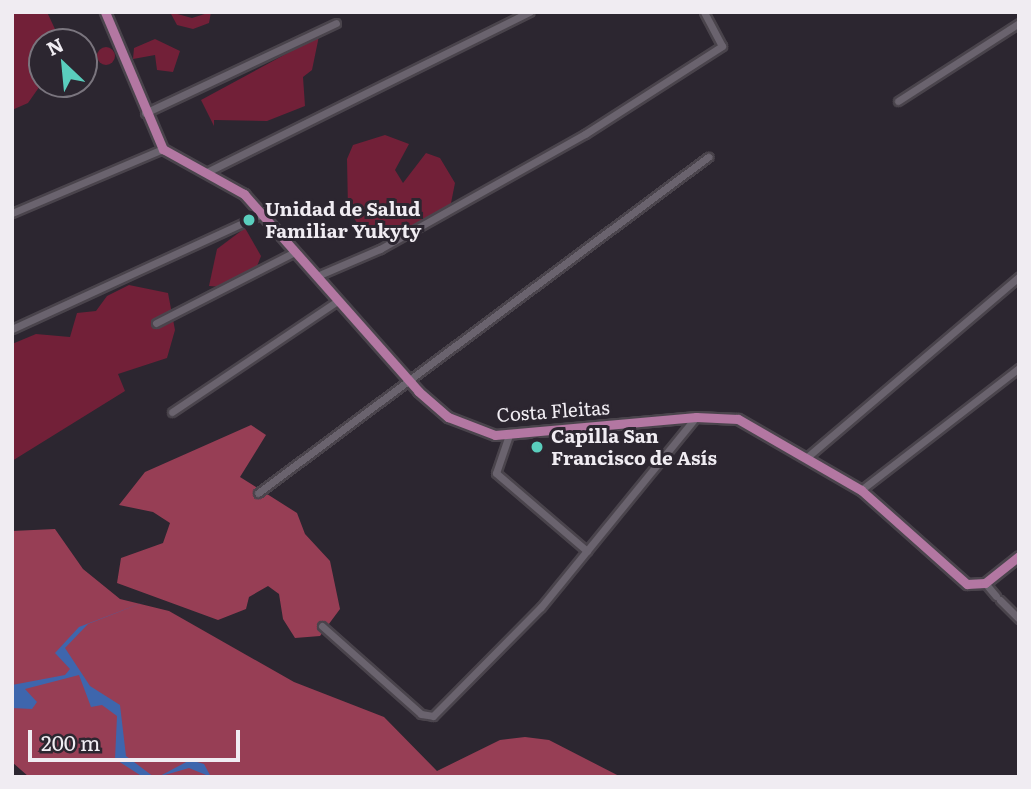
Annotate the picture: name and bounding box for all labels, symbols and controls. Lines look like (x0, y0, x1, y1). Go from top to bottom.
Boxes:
north arrow (28, 28, 98, 98)
text: N (41, 30, 68, 62)
place label: Unidad de Salud Familiar Yukyty (265, 198, 421, 242)
marker: Unidad de Salud Familiar Yukyty (239, 210, 259, 230)
street label: Costa Fleitas (496, 396, 610, 426)
place label: Capilla San Francisco de Asís (551, 425, 717, 469)
marker: Capilla San Francisco de Asís (529, 439, 545, 455)
scale bar (32, 716, 243, 760)
text: 200 m (41, 726, 101, 757)

